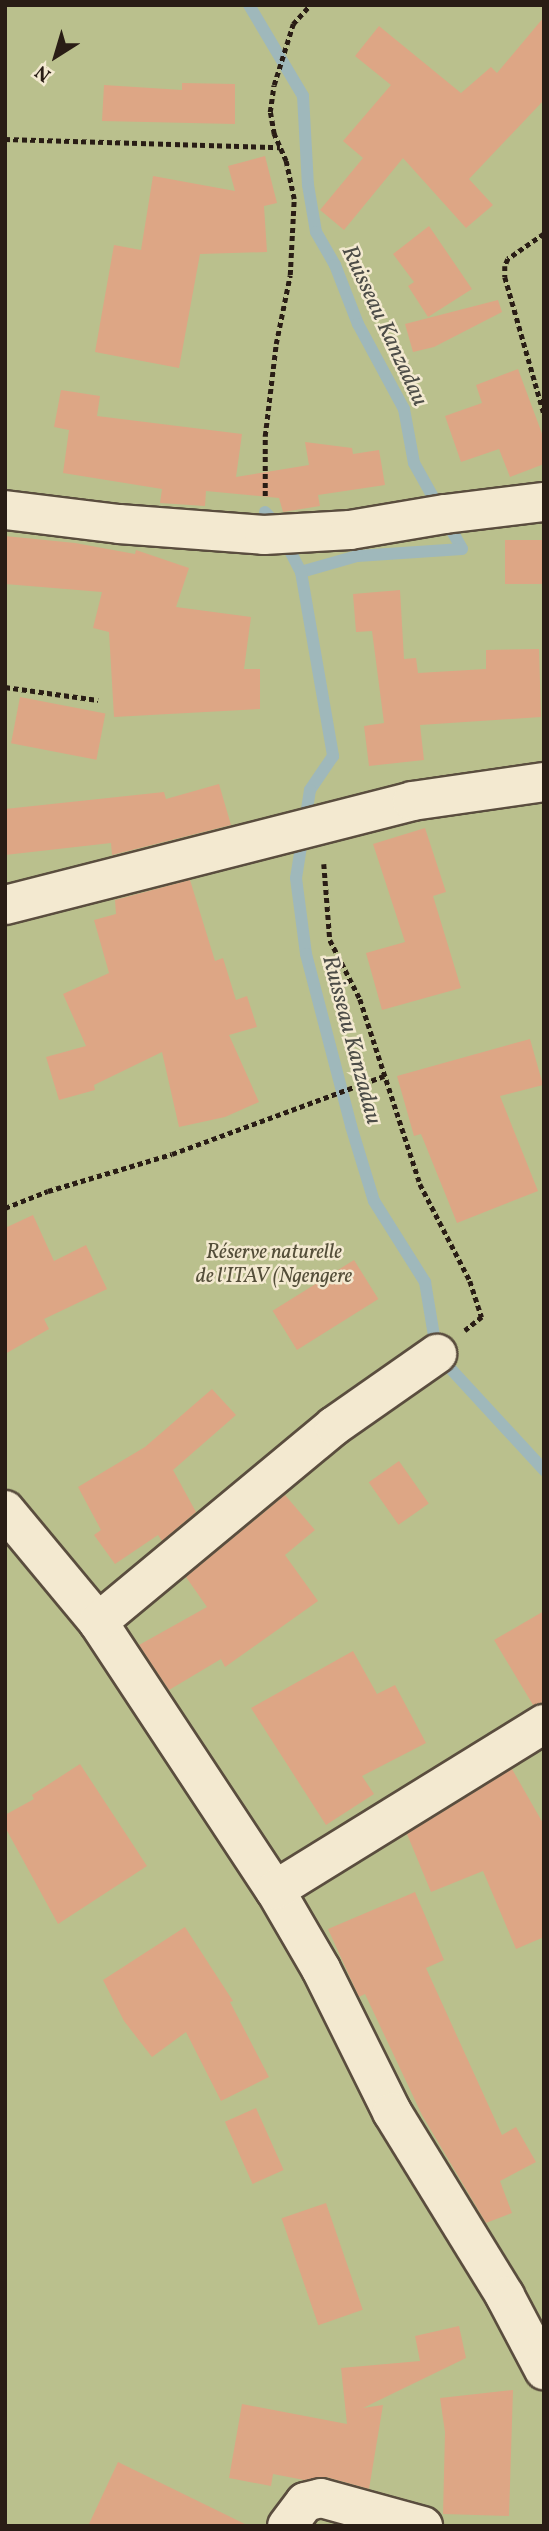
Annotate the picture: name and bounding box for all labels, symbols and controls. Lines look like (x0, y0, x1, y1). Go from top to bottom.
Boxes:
north arrow (21, 21, 91, 91)
text: N (30, 58, 57, 87)
water label: Ruisseau Kanzadau (335, 241, 433, 411)
water label: Ruisseau Kanzadau (315, 952, 387, 1128)
park label: Réserve naturelle de l'ITAV (Ngengere (196, 1240, 352, 1290)

